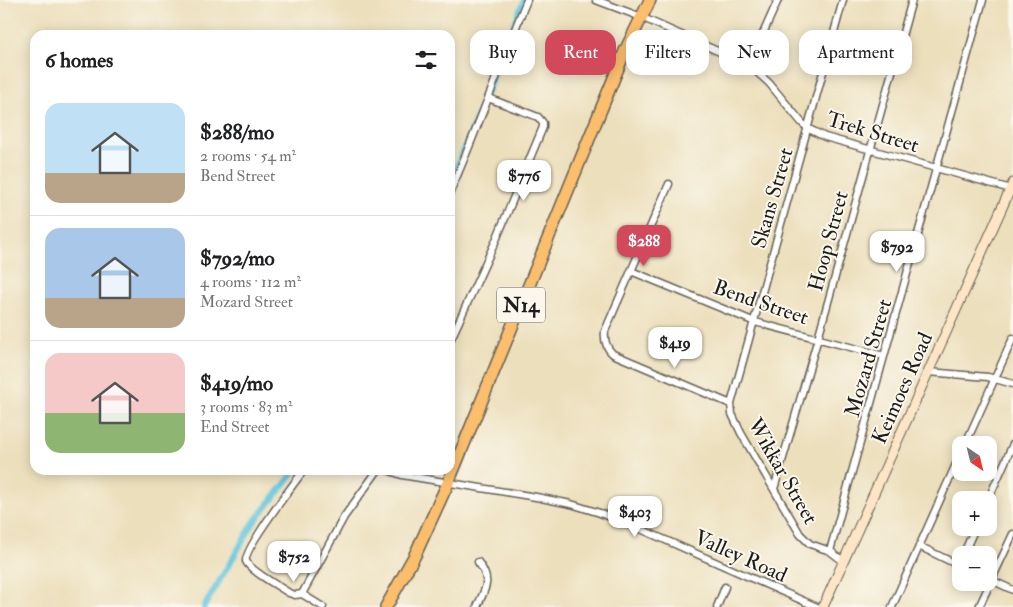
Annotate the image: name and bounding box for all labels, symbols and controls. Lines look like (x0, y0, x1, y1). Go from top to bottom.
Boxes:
chip: Buy (470, 30, 535, 75)
chip: Rent (545, 30, 616, 75)
chip: Filters (626, 30, 709, 75)
chip: New (719, 30, 789, 75)
chip: Apartment (799, 30, 912, 75)
icon: filters (412, 46, 440, 74)
text: 6 homes (45, 47, 113, 74)
street label: Trek Street (824, 106, 922, 159)
text: $288/mo (200, 119, 274, 146)
icon: home (85, 123, 145, 183)
street label: Skans Street (745, 145, 800, 251)
text: 2 rooms · 54 m² (200, 146, 296, 166)
pin: $776 (494, 160, 554, 202)
text: Bend Street (200, 166, 275, 186)
text: $776 (508, 166, 540, 186)
street label: Hoop Street (802, 188, 855, 294)
pin: $288 (614, 224, 674, 267)
pin: $792 (867, 230, 927, 273)
text: $288 (628, 231, 660, 251)
text: $792 (881, 237, 913, 257)
text: $792/mo (200, 245, 275, 272)
icon: home (85, 248, 145, 308)
text: 4 rooms · 112 m² (200, 272, 301, 292)
street label: Bend Street (710, 274, 812, 331)
road number: N14 (497, 288, 545, 322)
text: Mozard Street (200, 292, 293, 312)
street label: Mozard Street (839, 296, 898, 420)
pin: $419 (645, 326, 705, 369)
street label: Keimoes Road (866, 328, 939, 448)
text: $419 (659, 333, 691, 353)
text: $419/mo (200, 370, 273, 397)
icon: home (85, 373, 145, 433)
text: 3 rooms · 83 m² (200, 397, 293, 417)
street label: Wikkar Street (741, 412, 824, 529)
text: End Street (200, 417, 270, 437)
north arrow (952, 436, 998, 481)
map controls (952, 436, 997, 591)
button: + (952, 491, 997, 536)
pin: $403 (605, 496, 665, 538)
text: $403 (619, 502, 651, 522)
street label: Valley Road (690, 524, 792, 589)
pin: $752 (264, 540, 324, 583)
button: − (952, 546, 997, 591)
text: $752 (278, 547, 310, 567)

